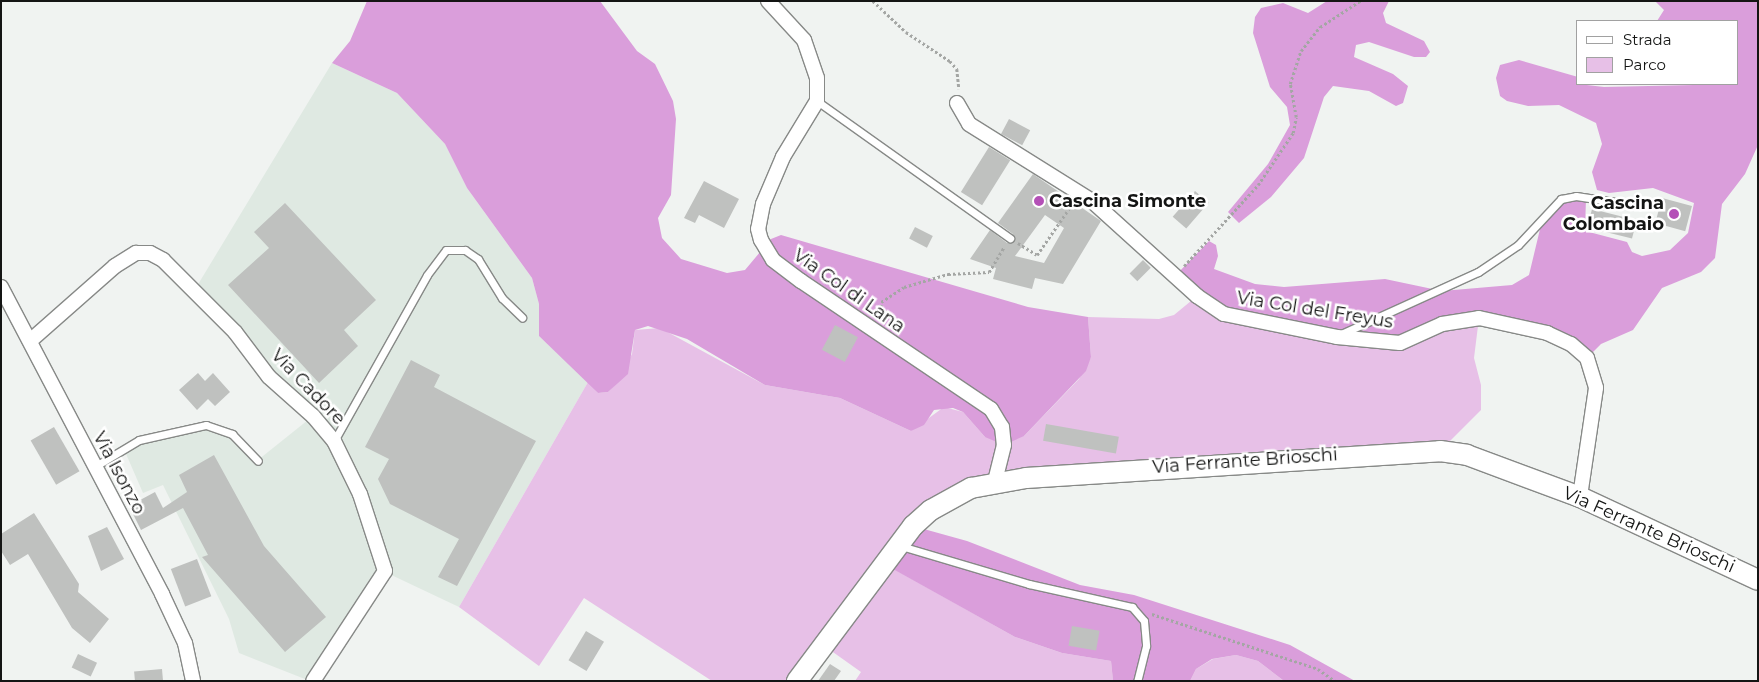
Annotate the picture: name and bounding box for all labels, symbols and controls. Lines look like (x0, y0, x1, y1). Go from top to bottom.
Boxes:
legend (1576, 20, 1739, 85)
text: Strada (1623, 30, 1672, 49)
text: Parco (1623, 55, 1666, 74)
place label: Cascina Simonte (1049, 190, 1206, 212)
place label: Cascina Colombaio (1563, 193, 1664, 235)
marker: Cascina Simonte (1033, 195, 1045, 207)
marker: Cascina Colombaio (1668, 208, 1680, 220)
street label: Via Col di Lana (789, 244, 909, 338)
street label: Via Col del Freyus (1235, 287, 1395, 333)
street label: Via Cadore (267, 345, 349, 429)
street label: Via Isonzo (88, 428, 150, 518)
street label: Via Ferrante Brioschi (1152, 444, 1338, 478)
street label: Via Ferrante Brioschi (1560, 482, 1738, 578)

